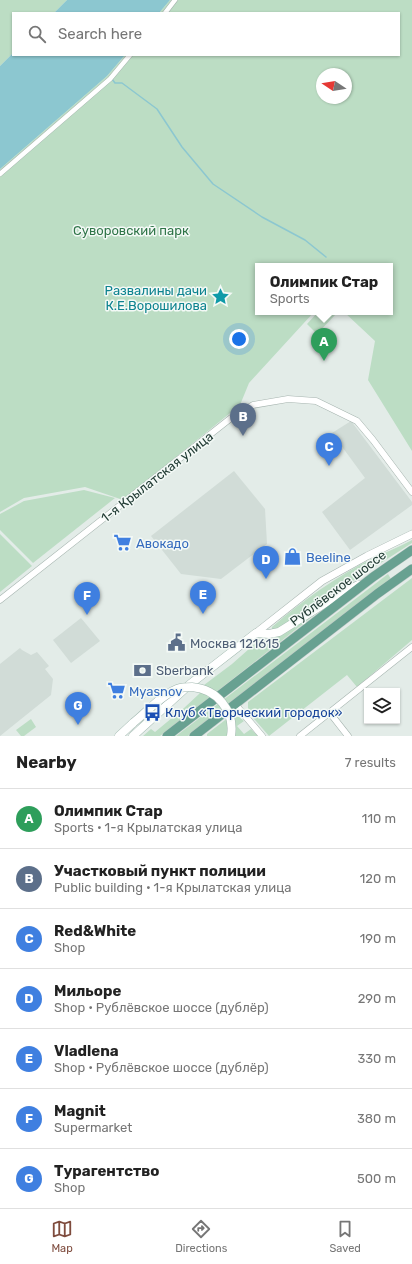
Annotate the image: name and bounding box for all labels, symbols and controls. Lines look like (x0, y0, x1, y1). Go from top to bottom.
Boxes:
search box (12, 12, 400, 56)
icon: search (26, 23, 48, 45)
text: Search here (58, 25, 142, 43)
north arrow (316, 68, 352, 104)
park label: Суворовский парк (73, 223, 189, 238)
popup (255, 263, 393, 315)
text: Олимпик Стар (270, 273, 378, 291)
place label: Развалины дачи К.Е.Ворошилова (105, 283, 207, 313)
place icon: Развалины дачи К.Е.Ворошилова (210, 287, 230, 307)
text: Sports (270, 291, 310, 306)
pin: A (311, 328, 337, 361)
your location (229, 329, 249, 349)
pin: B (230, 403, 256, 436)
street label: 1-я Крылатская улица (98, 429, 216, 525)
pin: C (316, 433, 342, 466)
supermarket icon: Авокадо (113, 533, 133, 553)
place label: Авокадо (136, 536, 189, 551)
pin: D (253, 546, 279, 579)
shop icon: Beeline (283, 547, 303, 567)
street label: Рублёвское шоссе (287, 547, 389, 629)
place label: Beeline (306, 550, 351, 565)
pin: E (190, 581, 216, 614)
pin: F (74, 582, 100, 615)
public building icon: Москва 121615 (167, 633, 187, 653)
place label: Москва 121615 (190, 636, 279, 651)
bank icon: Sberbank (133, 660, 153, 680)
place label: Sberbank (156, 663, 214, 678)
supermarket icon: Myasnov (106, 681, 126, 701)
place label: Myasnov (129, 684, 182, 699)
map controls (364, 688, 400, 724)
button: layers (364, 688, 400, 724)
pin: G (65, 692, 91, 725)
bus stop icon: Клуб «Творческий городок» (142, 702, 162, 722)
place label: Клуб «Творческий городок» (165, 705, 343, 720)
text: Nearby (16, 752, 77, 772)
text: 7 results (345, 755, 396, 770)
text: Олимпик Стар (54, 802, 163, 820)
text: A (24, 811, 34, 826)
text: 110 m (362, 811, 396, 826)
text: Sports · 1-я Крылатская улица (54, 820, 242, 835)
text: Участковый пункт полиции (54, 862, 266, 880)
text: B (24, 871, 34, 886)
text: 120 m (360, 871, 396, 886)
text: Public building · 1-я Крылатская улица (54, 880, 291, 895)
text: Red&White (54, 922, 136, 940)
text: C (24, 931, 34, 946)
text: 190 m (360, 931, 396, 946)
text: Shop (54, 940, 85, 955)
text: Мильоре (54, 982, 121, 1000)
text: D (24, 991, 34, 1006)
text: 290 m (358, 991, 396, 1006)
text: Shop · Рублёвское шоссе (дублёр) (54, 1000, 269, 1015)
text: Vladlena (54, 1042, 119, 1060)
text: E (25, 1051, 33, 1066)
text: 330 m (357, 1051, 396, 1066)
text: Shop · Рублёвское шоссе (дублёр) (54, 1060, 269, 1075)
text: Magnit (54, 1102, 106, 1120)
text: F (25, 1111, 33, 1126)
text: 380 m (357, 1111, 396, 1126)
text: Supermarket (54, 1120, 132, 1135)
text: Турагентство (54, 1162, 159, 1180)
text: G (24, 1171, 34, 1186)
text: 500 m (357, 1171, 396, 1186)
text: Shop (54, 1180, 85, 1195)
tab: Map (51, 1218, 73, 1255)
tab: Directions (175, 1218, 227, 1255)
tab: Saved (330, 1218, 361, 1255)

